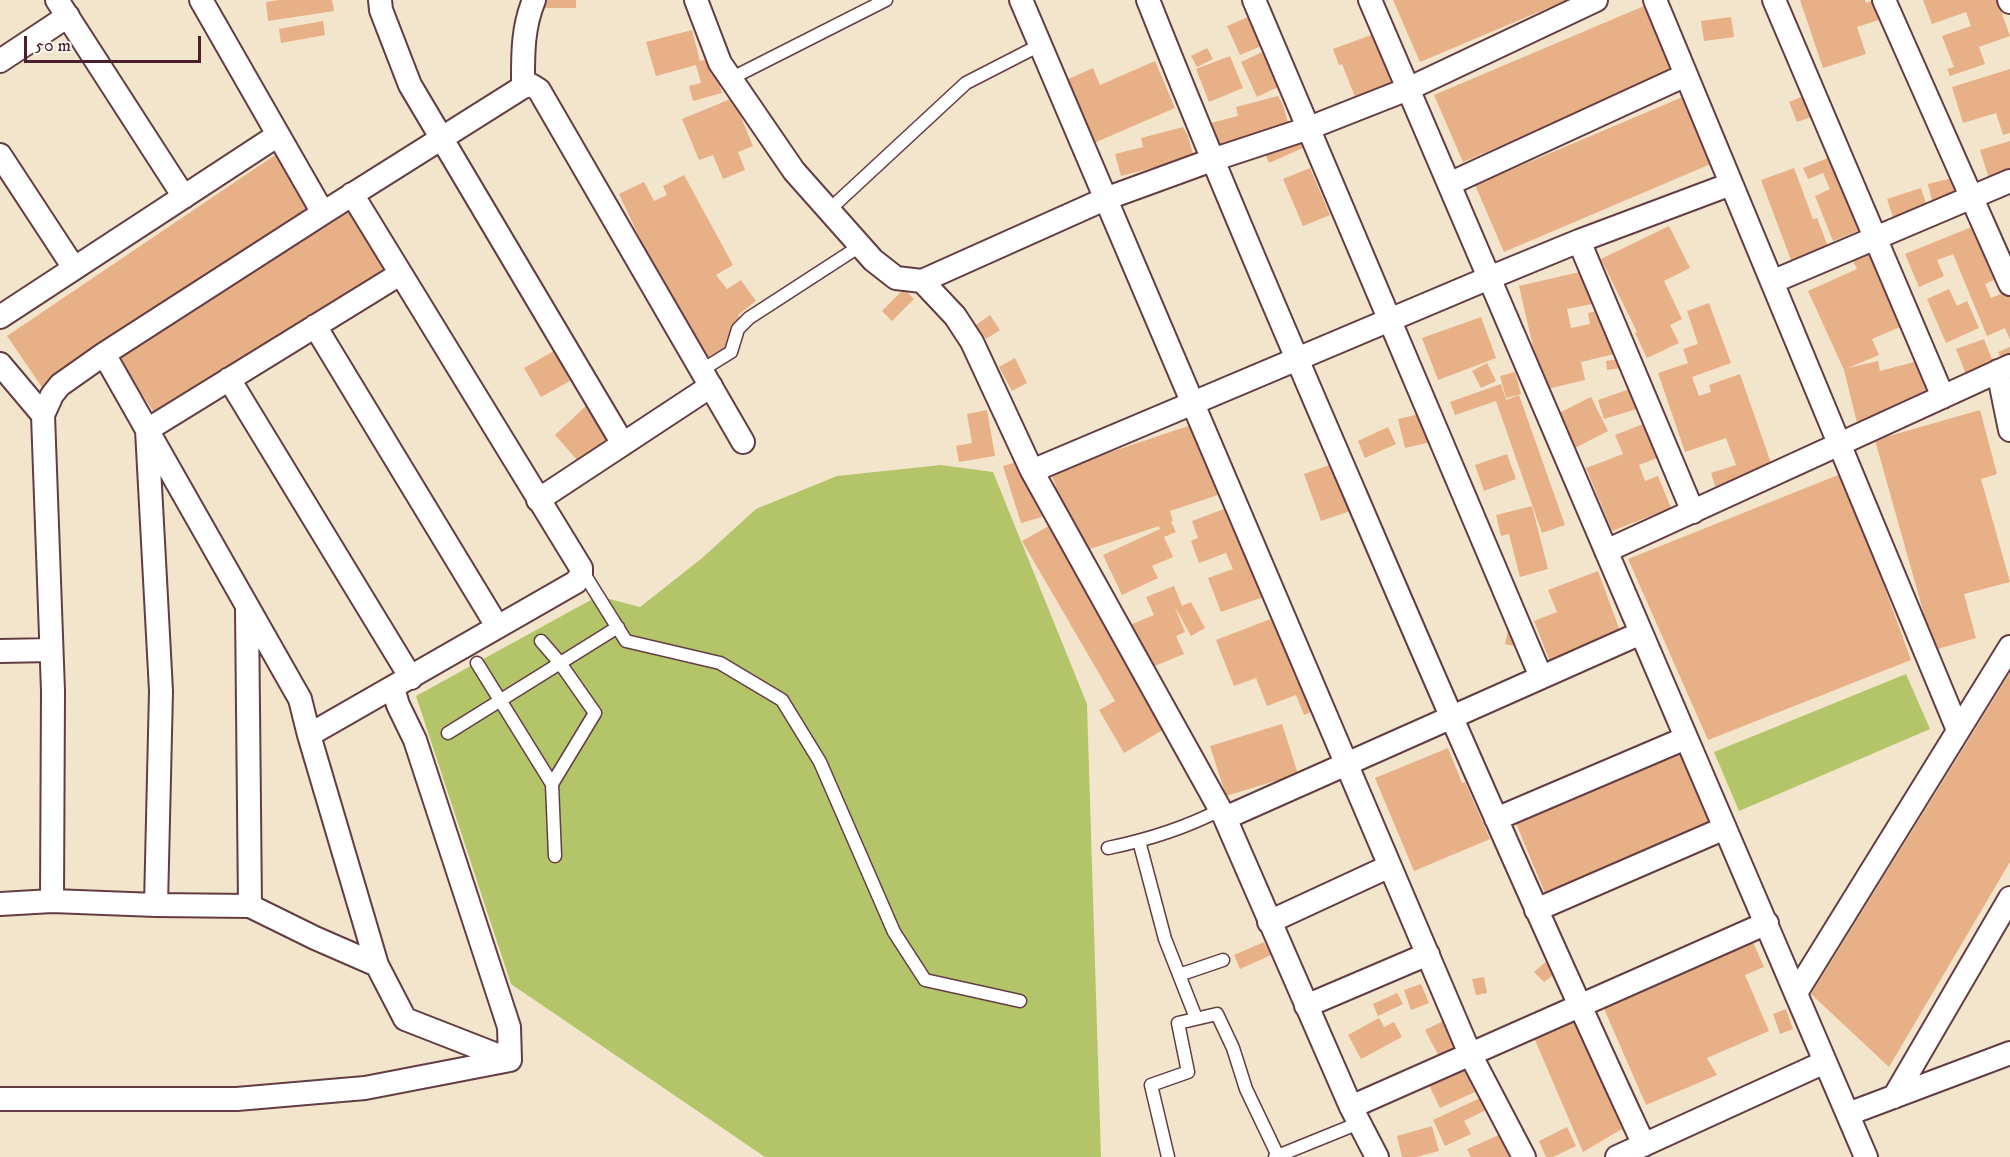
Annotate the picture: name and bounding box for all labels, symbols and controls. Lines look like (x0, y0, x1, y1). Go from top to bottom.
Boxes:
scale bar (27, 24, 204, 62)
text: 50 m (35, 35, 71, 57)

